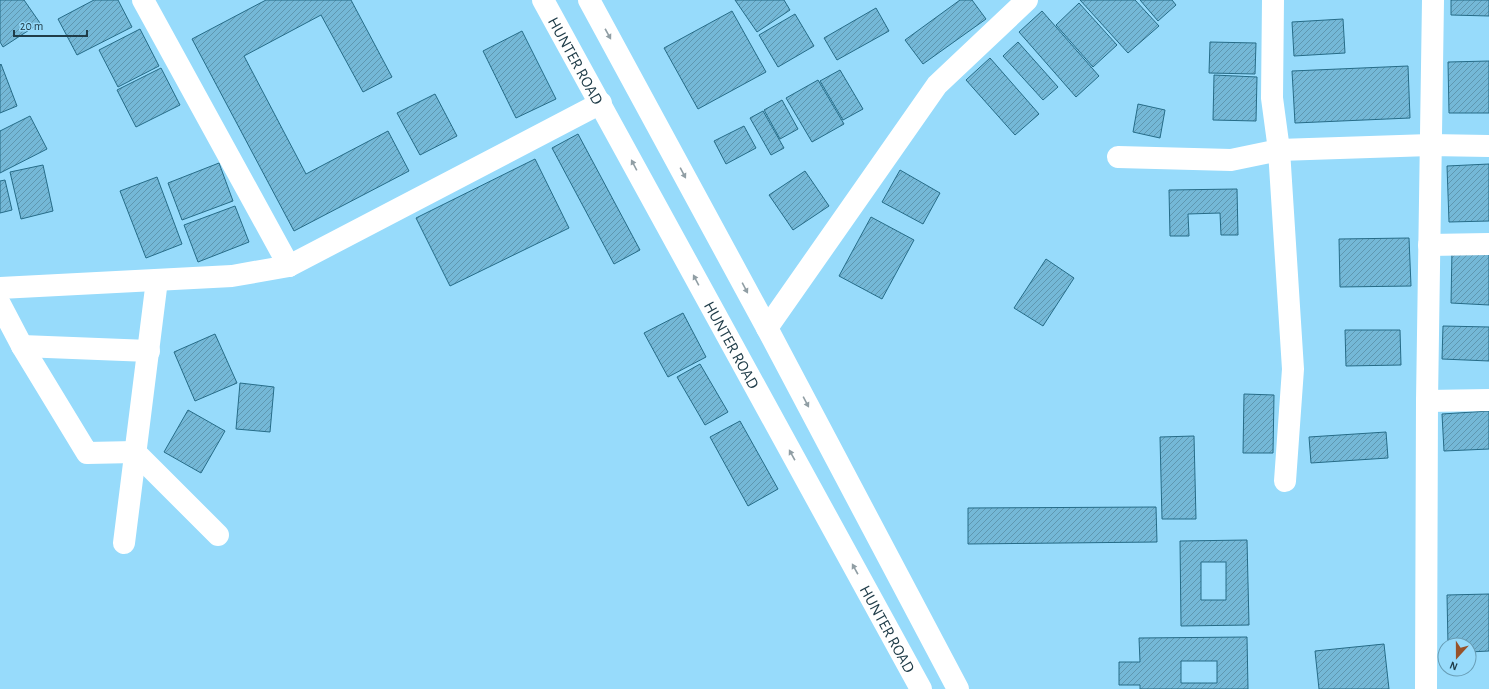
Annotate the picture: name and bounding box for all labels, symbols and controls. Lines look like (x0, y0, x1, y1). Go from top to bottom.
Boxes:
scale bar (14, 12, 87, 38)
street label: HUNTER ROAD (545, 15, 606, 107)
text: 20 m (20, 20, 43, 32)
one-way arrow (605, 28, 611, 40)
one-way arrow (631, 159, 638, 171)
one-way arrow (680, 167, 687, 179)
one-way arrow (693, 274, 699, 285)
one-way arrow (742, 282, 748, 293)
street label: HUNTER ROAD (701, 299, 762, 391)
one-way arrow (803, 396, 809, 408)
one-way arrow (789, 449, 795, 461)
one-way arrow (851, 563, 858, 575)
street label: HUNTER ROAD (857, 583, 917, 675)
north arrow (1437, 637, 1477, 677)
text: N (1448, 659, 1459, 672)

